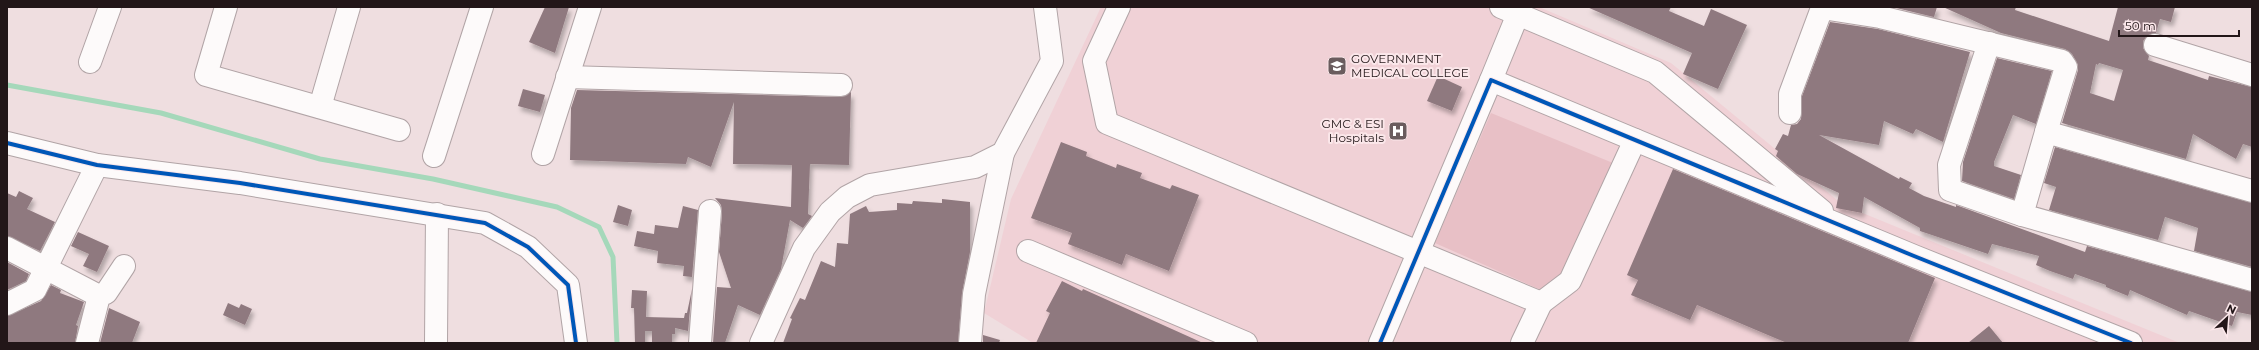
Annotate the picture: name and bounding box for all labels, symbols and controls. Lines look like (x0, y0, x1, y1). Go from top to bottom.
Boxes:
scale bar (2119, 12, 2239, 38)
text: 50 m (2125, 18, 2156, 33)
place label: GOVERNMENT MEDICAL COLLEGE (1351, 51, 1469, 80)
school or university icon: GOVERNMENT MEDICAL COLLEGE (1326, 55, 1348, 77)
place label: GMC & ESI Hospitals (1321, 116, 1384, 145)
hospital icon: GMC & ESI Hospitals (1387, 120, 1409, 142)
north arrow (2207, 298, 2247, 338)
text: N (2224, 301, 2238, 317)

